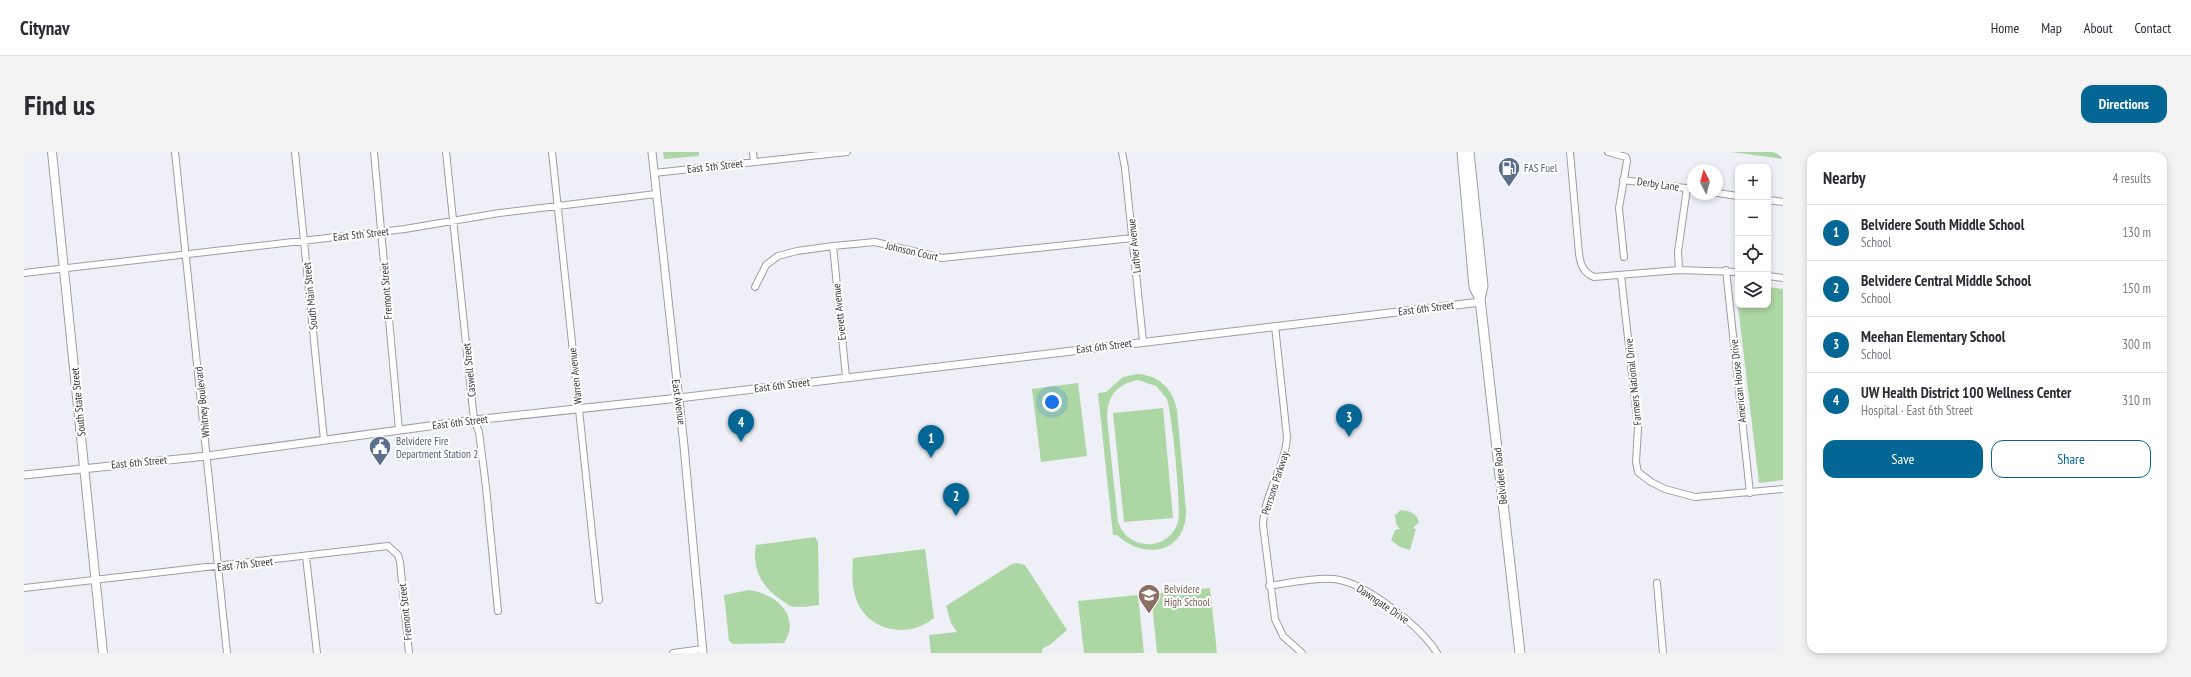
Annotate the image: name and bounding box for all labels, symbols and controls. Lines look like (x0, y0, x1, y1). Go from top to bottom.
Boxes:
text: Citynav (20, 16, 70, 40)
text: Home (1991, 19, 2019, 37)
text: Map (2041, 19, 2062, 37)
text: About (2084, 19, 2113, 37)
text: Contact (2135, 19, 2171, 37)
button: Directions (2081, 85, 2167, 123)
text: Find us (24, 86, 95, 123)
fuel station icon: FAS Fuel (1496, 155, 1522, 188)
street label: East 5th Street (686, 156, 744, 176)
place label: FAS Fuel (1524, 161, 1558, 175)
north arrow (1687, 164, 1723, 200)
map controls (1735, 164, 1771, 308)
button: + (1735, 164, 1771, 200)
text: Nearby (1823, 167, 1866, 189)
text: 4 results (2112, 170, 2151, 187)
street label: Derby Lane (1636, 174, 1680, 194)
button: − (1735, 200, 1771, 236)
text: Belvidere South Middle School (1861, 215, 2024, 234)
street label: Luther Avenue (1124, 218, 1144, 274)
street label: East 5th Street (332, 224, 390, 244)
text: 1 (1833, 224, 1839, 241)
text: 130 m (2122, 224, 2151, 241)
text: School (1861, 234, 1891, 251)
button: locate (1735, 236, 1771, 272)
street label: Johnson Court (884, 238, 940, 264)
street label: South Main Street (299, 261, 321, 331)
street label: Fremont Street (377, 262, 395, 320)
text: Belvidere Central Middle School (1861, 271, 2031, 290)
button: layers (1735, 272, 1771, 308)
text: 2 (1833, 280, 1839, 297)
text: 150 m (2122, 280, 2151, 297)
street label: Everett Avenue (829, 282, 849, 341)
text: School (1861, 290, 1891, 307)
street label: East 6th Street (1397, 298, 1455, 318)
text: Meehan Elementary School (1861, 327, 2005, 346)
street label: East 6th Street (1075, 336, 1133, 356)
text: 3 (1833, 336, 1839, 353)
text: 300 m (2122, 336, 2151, 353)
street label: Farmers National Drive (1621, 337, 1645, 426)
street label: American House Drive (1727, 338, 1749, 423)
street label: Caswell Street (459, 342, 479, 398)
text: School (1861, 346, 1891, 363)
street label: Warren Avenue (565, 347, 585, 405)
street label: Whitney Boulevard (191, 366, 213, 438)
street label: South State Street (67, 367, 89, 437)
street label: East 6th Street (753, 375, 811, 395)
street label: East Avenue (669, 378, 689, 426)
text: UW Health District 100 Wellness Center (1861, 383, 2071, 402)
your location (1042, 392, 1062, 412)
text: 4 (1833, 392, 1839, 409)
text: 310 m (2122, 392, 2151, 409)
text: Hospital · East 6th Street (1861, 402, 1973, 419)
pin: 3 (1336, 404, 1362, 437)
pin: 4 (728, 409, 754, 442)
street label: East 6th Street (431, 412, 489, 432)
pin: 1 (918, 425, 944, 458)
public building icon: Belvidere Fire Department Station 2 (367, 434, 393, 467)
place label: Belvidere Fire Department Station 2 (396, 434, 478, 461)
button: Save (1823, 440, 1983, 478)
button: Share (1991, 440, 2151, 478)
street label: Belvidere Road (1490, 447, 1510, 505)
street label: Perrsons Parkway (1258, 449, 1292, 517)
street label: East 6th Street (110, 453, 168, 471)
pin: 2 (943, 483, 969, 516)
street label: East 7th Street (216, 554, 274, 574)
street label: Dawngate Drive (1354, 581, 1412, 627)
school or university icon: Belvidere High School (1136, 582, 1162, 615)
place label: Belvidere High School (1164, 582, 1210, 609)
street label: Fremont Street (395, 583, 415, 641)

